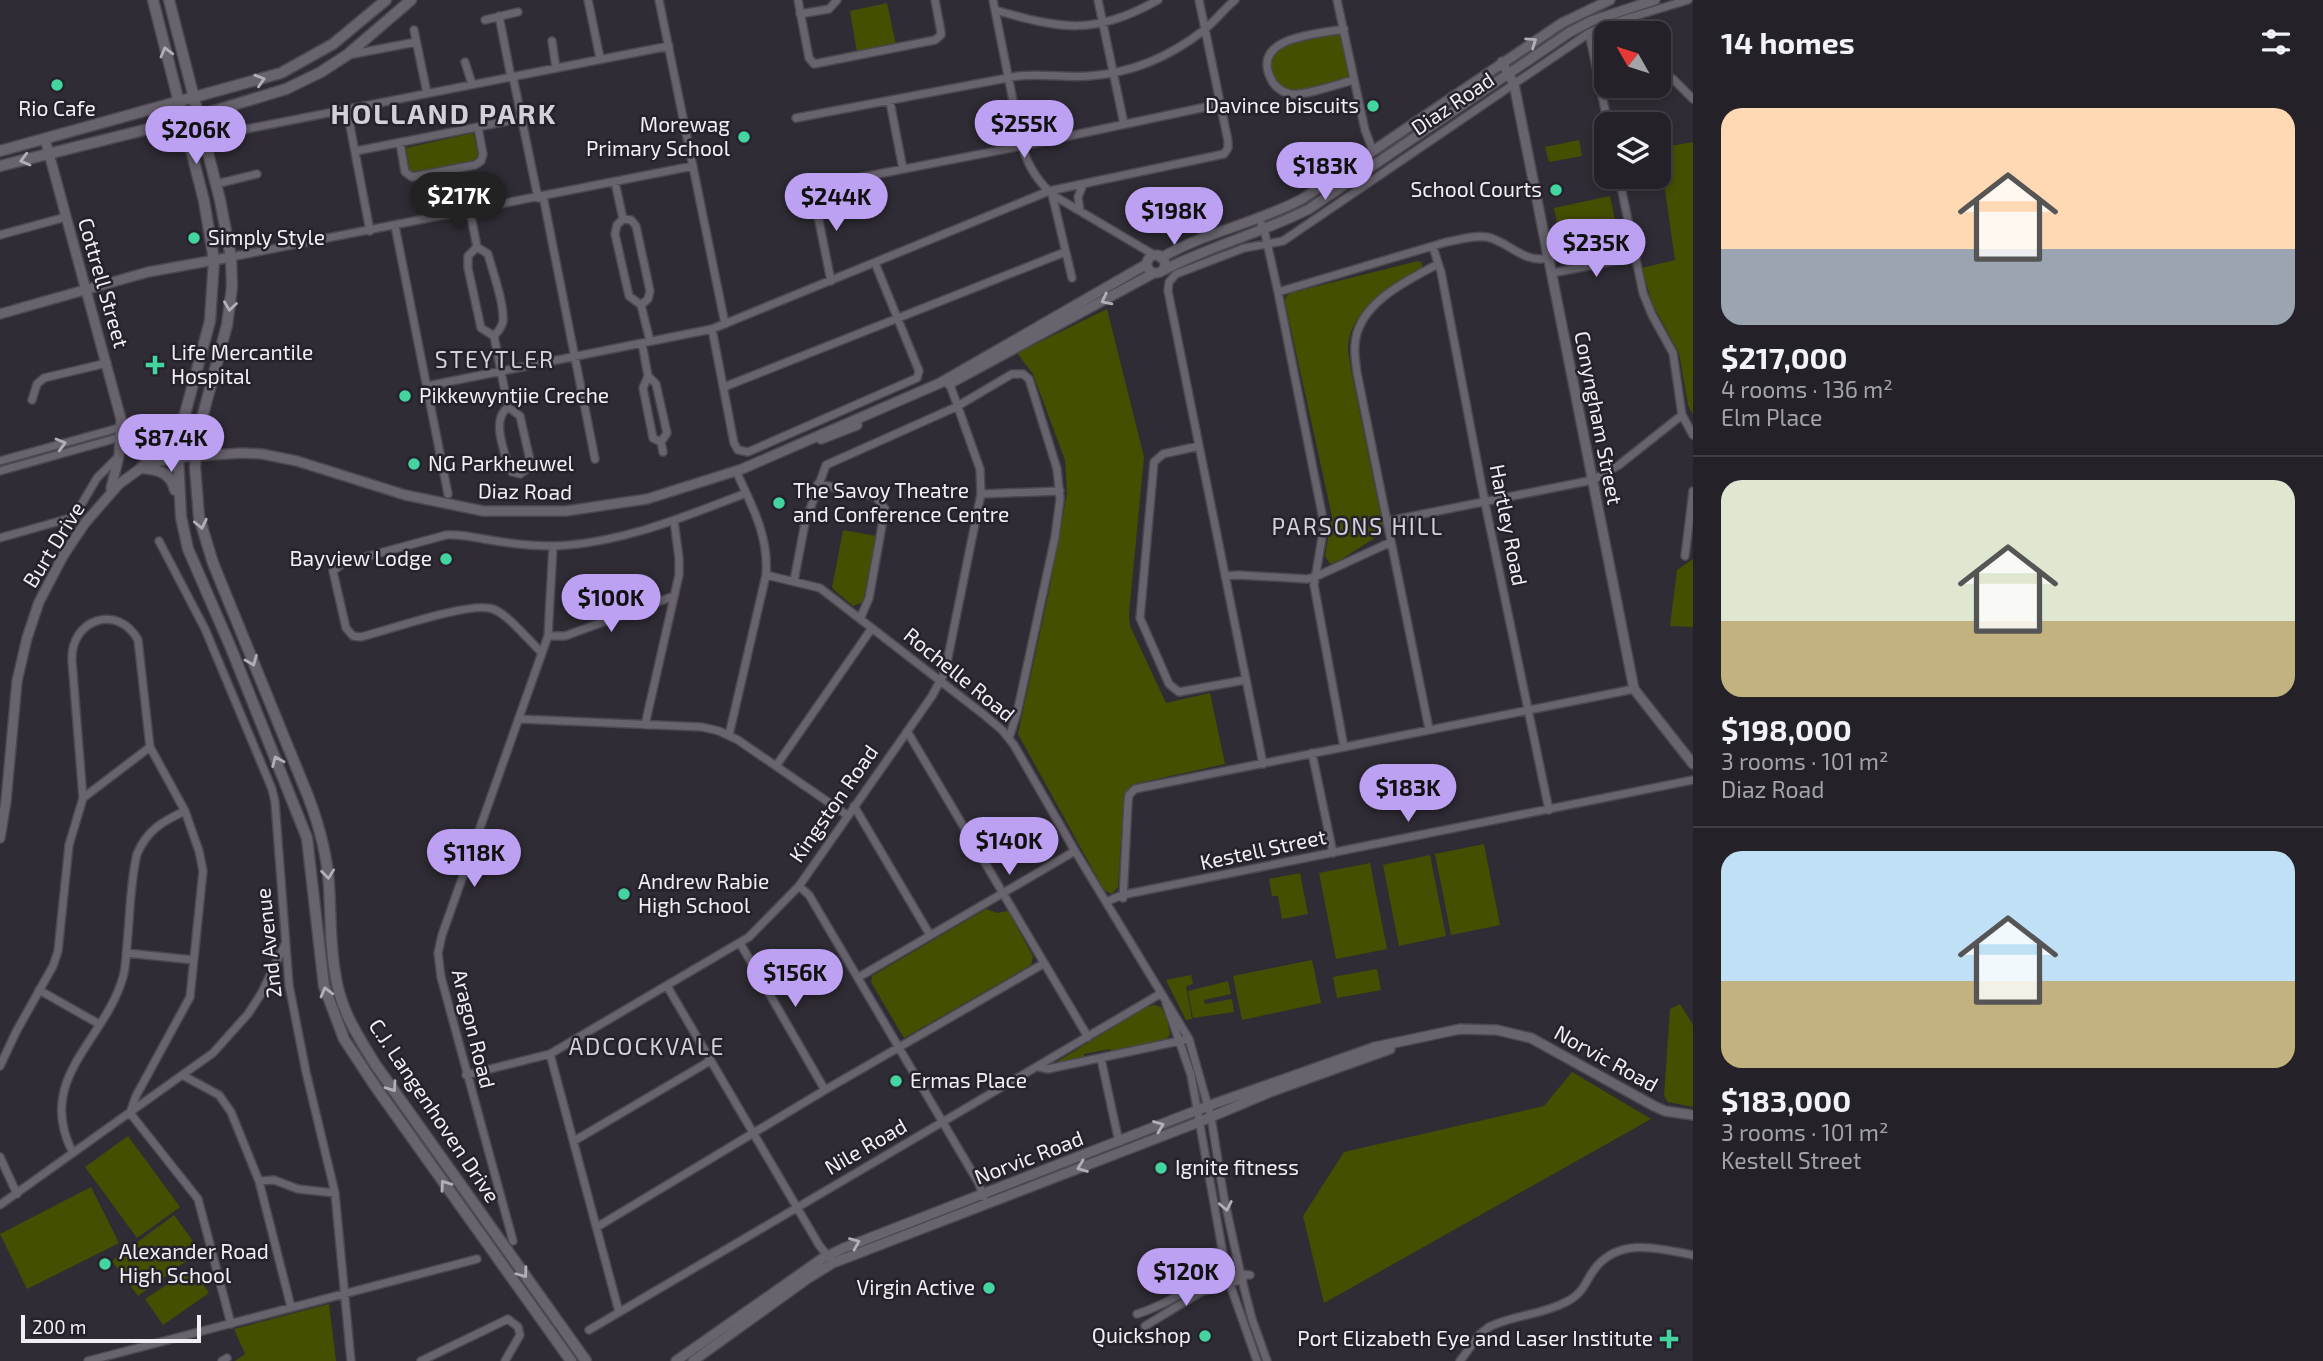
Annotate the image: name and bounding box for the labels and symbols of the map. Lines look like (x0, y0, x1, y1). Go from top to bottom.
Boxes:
north arrow (1594, 21, 1671, 98)
one-way arrow (1524, 38, 1537, 51)
one-way arrow (160, 46, 174, 58)
street label: Diaz Road (1406, 66, 1498, 140)
one-way arrow (254, 74, 266, 89)
marker: Rio Cafe (49, 77, 65, 93)
place label: Davince biscuits (1205, 92, 1359, 117)
place label: Rio Cafe (18, 95, 96, 120)
district label: HOLLAND PARK (331, 96, 557, 130)
marker: Davince biscuits (1365, 98, 1381, 114)
pin: $255K (975, 100, 1073, 160)
pin: $206K (147, 106, 245, 166)
place label: Morewag Primary School (586, 111, 731, 160)
marker: Morewag Primary School (736, 129, 752, 145)
pin: $183K (1276, 142, 1374, 202)
one-way arrow (19, 152, 31, 166)
pin: $217K (410, 173, 508, 232)
pin: $244K (787, 174, 885, 233)
place label: School Courts (1411, 176, 1542, 201)
marker: School Courts (1548, 182, 1564, 198)
pin: $198K (1125, 188, 1223, 247)
street label: Cottrell Street (74, 215, 135, 351)
pin: $235K (1547, 219, 1645, 279)
place label: Simply Style (208, 224, 325, 249)
marker: Simply Style (186, 230, 202, 246)
one-way arrow (1101, 291, 1113, 305)
one-way arrow (223, 301, 238, 312)
street label: Conyngham Street (1570, 329, 1629, 507)
place label: Life Mercantile Hospital (171, 339, 313, 388)
district label: STEYTLER (435, 345, 555, 373)
marker: Life Mercantile Hospital (145, 355, 165, 375)
place label: Pikkewyntjie Creche (419, 382, 609, 408)
marker: Pikkewyntjie Creche (397, 388, 413, 404)
pin: $87.4K (114, 414, 228, 474)
one-way arrow (55, 438, 67, 453)
place label: NG Parkheuwel (428, 450, 575, 475)
marker: NG Parkheuwel (406, 456, 422, 472)
street label: Hartley Road (1485, 462, 1533, 588)
street label: Diaz Road (478, 477, 572, 504)
place label: The Savoy Theatre and Conference Centre (793, 477, 1009, 526)
marker: The Savoy Theatre and Conference Centre (771, 495, 787, 511)
street label: Burt Drive (17, 497, 89, 592)
district label: PARSONS HILL (1272, 512, 1444, 540)
one-way arrow (192, 518, 207, 530)
place label: Bayview Lodge (290, 545, 432, 570)
marker: Bayview Lodge (438, 551, 454, 567)
pin: $100K (562, 574, 660, 634)
street label: Rochelle Road (899, 622, 1020, 726)
one-way arrow (244, 653, 258, 666)
street label: Kingston Road (783, 740, 882, 867)
one-way arrow (272, 756, 286, 768)
pin: $183K (1359, 764, 1457, 824)
pin: $140K (960, 818, 1058, 877)
street label: Kestell Street (1197, 823, 1328, 874)
pin: $118K (425, 830, 523, 889)
place label: Andrew Rabie High School (638, 868, 769, 917)
one-way arrow (320, 869, 335, 880)
marker: Andrew Rabie High School (616, 886, 632, 902)
street label: 2nd Avenue (249, 887, 286, 999)
pin: $156K (746, 950, 844, 1009)
street label: Aragon Road (448, 967, 501, 1091)
one-way arrow (320, 986, 334, 998)
street label: C.J. Langenhoven Drive (364, 1014, 506, 1207)
street label: Norvic Road (1550, 1019, 1663, 1096)
district label: ADCOCKVALE (569, 1032, 725, 1060)
place label: Ermas Place (910, 1067, 1027, 1092)
marker: Ermas Place (888, 1073, 904, 1089)
one-way arrow (383, 1079, 396, 1092)
street label: Nile Road (820, 1112, 911, 1179)
one-way arrow (1152, 1121, 1164, 1135)
street label: Norvic Road (970, 1124, 1087, 1189)
place label: Ignite fitness (1175, 1154, 1299, 1179)
one-way arrow (1077, 1159, 1089, 1173)
marker: Ignite fitness (1153, 1160, 1169, 1176)
one-way arrow (440, 1180, 453, 1193)
one-way arrow (1218, 1200, 1233, 1212)
place label: Alexander Road High School (119, 1238, 269, 1287)
one-way arrow (849, 1238, 861, 1252)
pin: $120K (1137, 1248, 1235, 1308)
marker: Alexander Road High School (97, 1256, 113, 1272)
one-way arrow (514, 1265, 527, 1278)
place label: Virgin Active (857, 1274, 975, 1299)
marker: Virgin Active (981, 1280, 997, 1296)
scale bar (21, 1312, 201, 1344)
place label: Quickshop (1092, 1322, 1191, 1348)
place label: Port Elizabeth Eye and Laser Institute (1297, 1325, 1653, 1350)
marker: Quickshop (1197, 1328, 1213, 1344)
marker: Port Elizabeth Eye and Laser Institute (1659, 1329, 1679, 1349)

